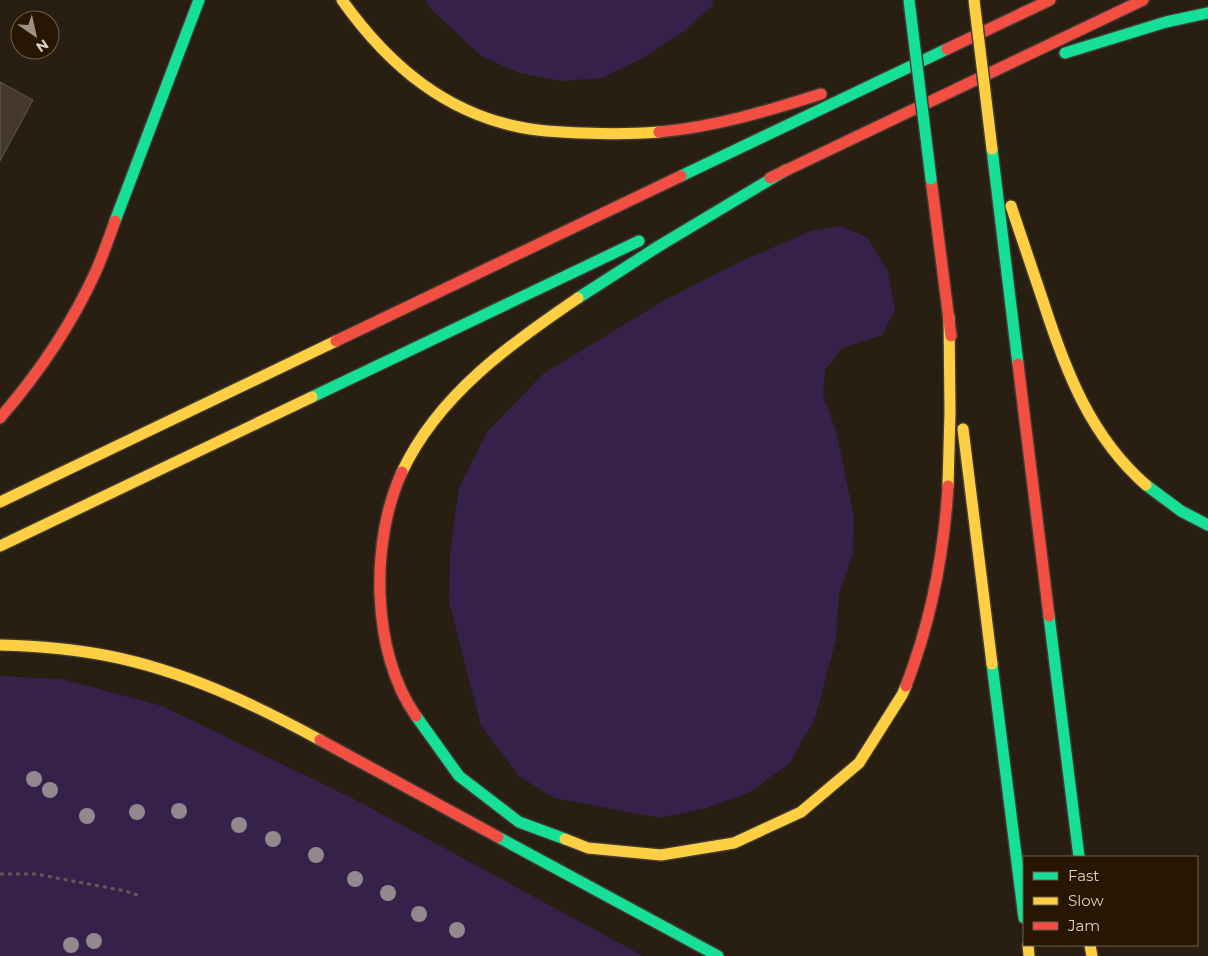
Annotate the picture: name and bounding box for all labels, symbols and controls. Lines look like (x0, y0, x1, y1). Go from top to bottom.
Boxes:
north arrow (10, 10, 60, 60)
text: N (33, 35, 52, 56)
legend (1023, 856, 1198, 946)
text: Fast (1068, 866, 1099, 885)
text: Slow (1068, 891, 1104, 910)
text: Jam (1067, 916, 1100, 935)

